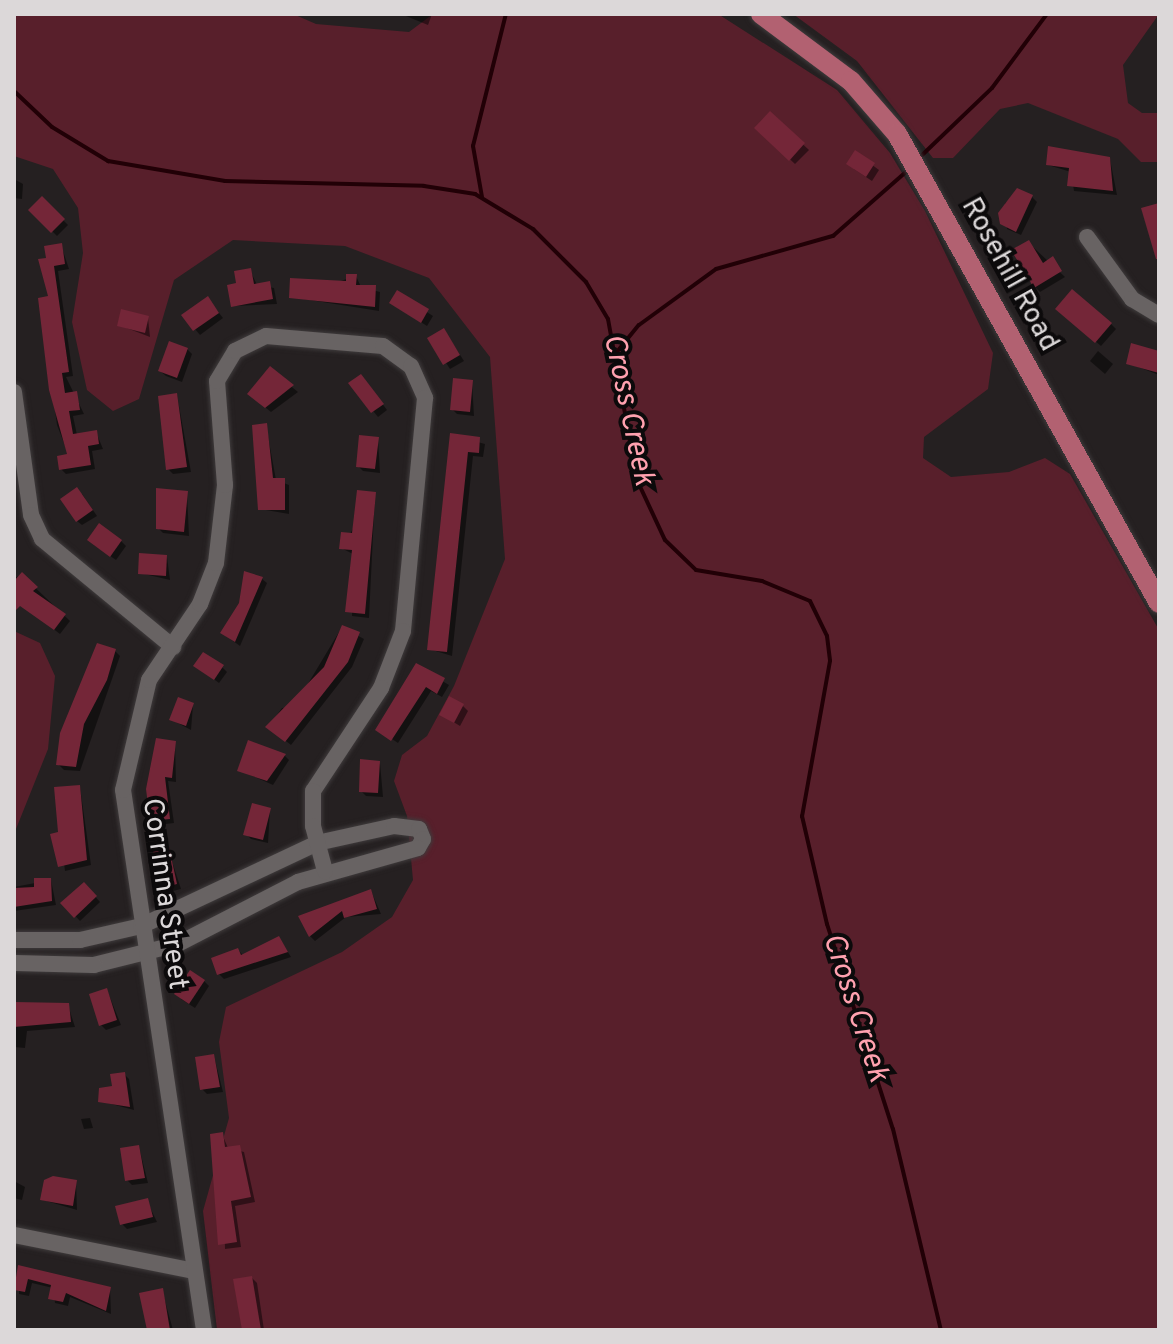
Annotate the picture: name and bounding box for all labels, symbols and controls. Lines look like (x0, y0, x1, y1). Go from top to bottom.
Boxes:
street label: Rosehill Road (953, 192, 1065, 358)
water label: Cross Creek (593, 331, 661, 489)
street label: Corrinna Street (134, 796, 194, 992)
water label: Cross Creek (813, 929, 895, 1087)

